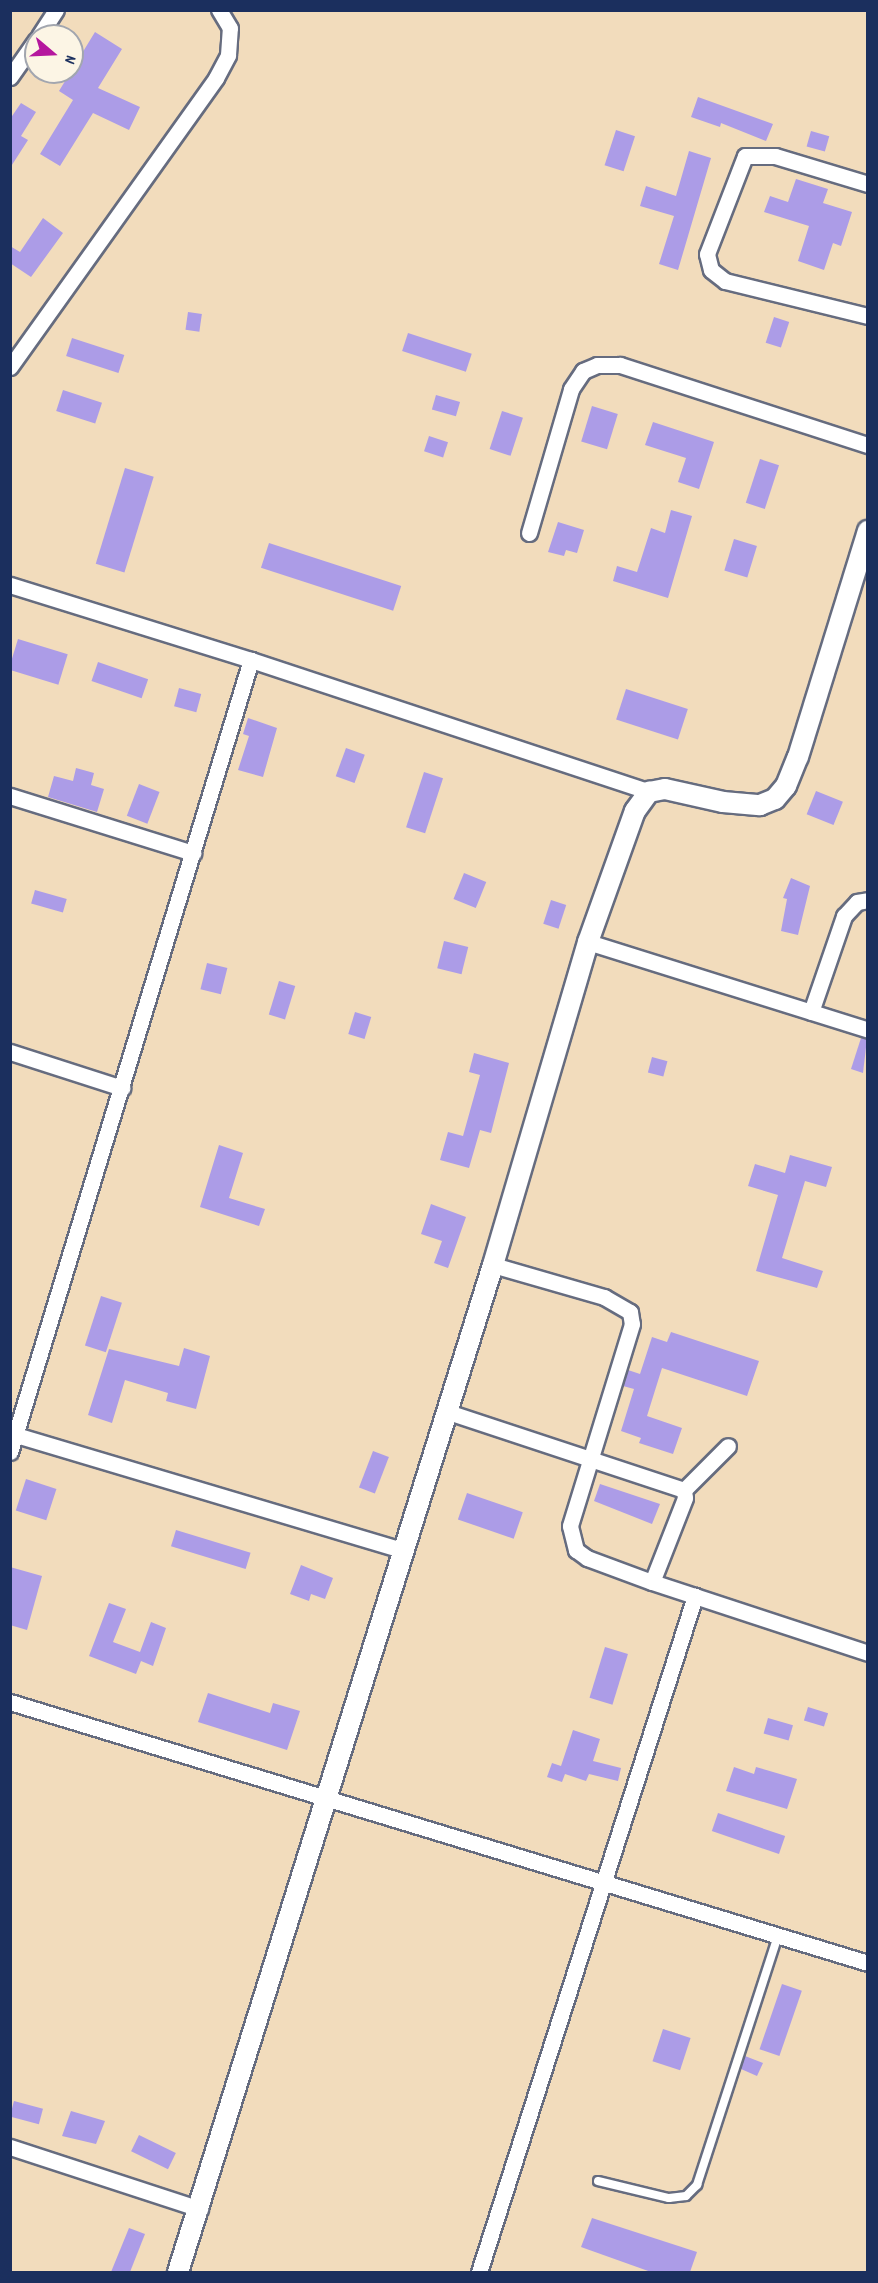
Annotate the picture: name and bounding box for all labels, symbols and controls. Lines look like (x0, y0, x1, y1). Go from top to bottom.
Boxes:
north arrow (24, 24, 84, 84)
text: N (57, 52, 82, 67)

